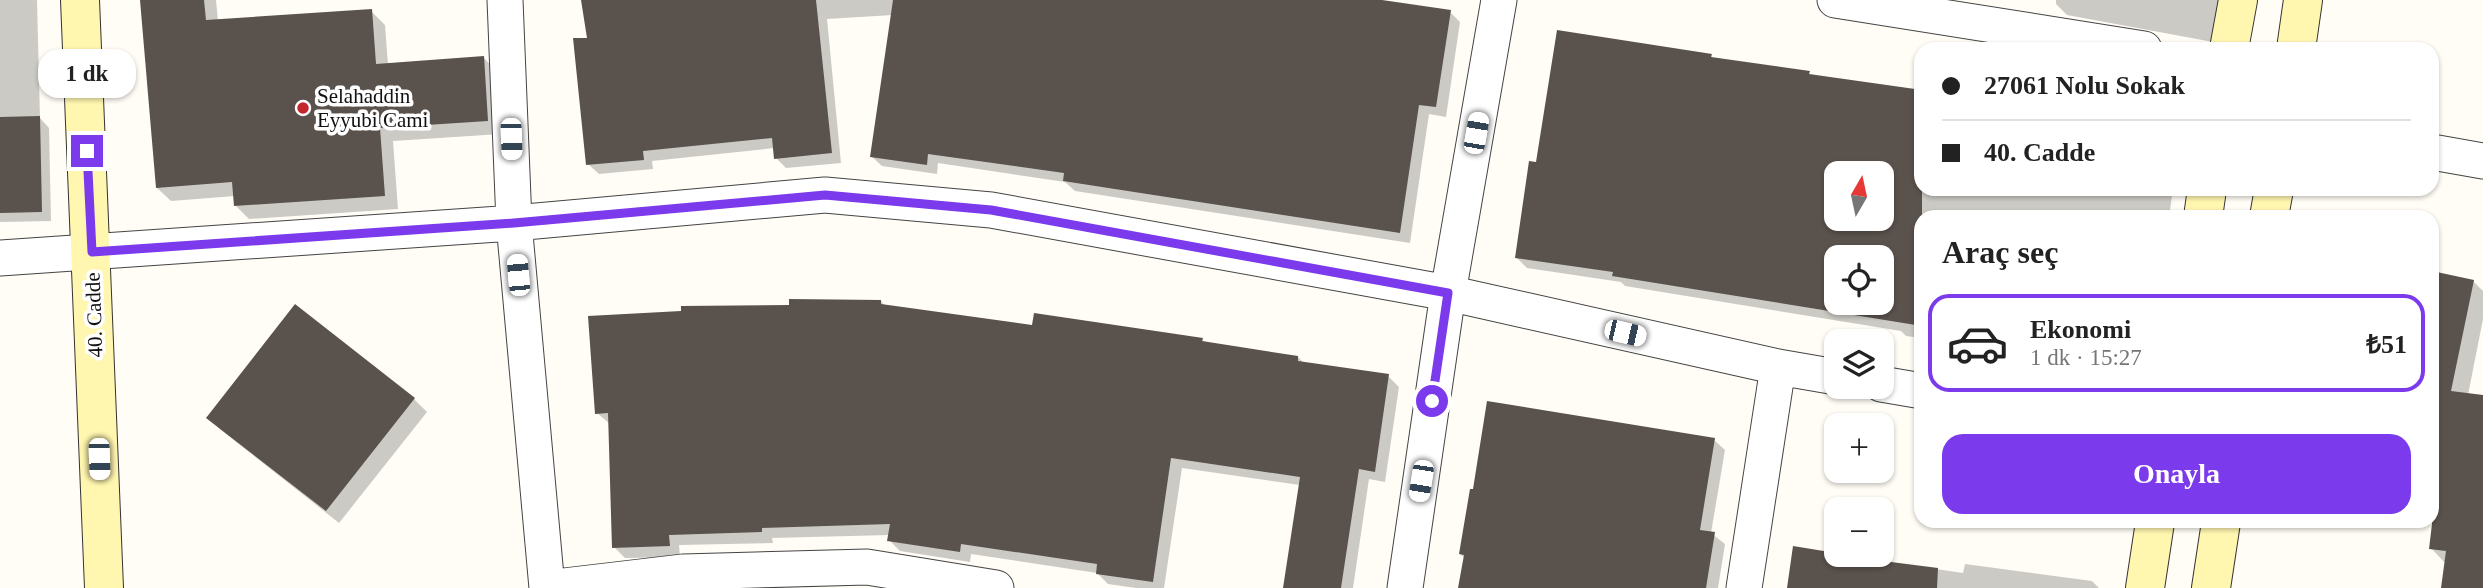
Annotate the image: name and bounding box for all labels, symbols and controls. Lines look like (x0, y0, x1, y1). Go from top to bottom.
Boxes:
callout: 1 dk (38, 50, 136, 99)
text: 1 dk (66, 61, 108, 86)
text: 27061 Nolu Sokak (1984, 71, 2185, 100)
place label: Selahaddin Eyyubi Cami (317, 84, 429, 132)
marker: Selahaddin Eyyubi Cami (295, 100, 311, 116)
car (1463, 110, 1490, 156)
car (500, 118, 523, 160)
route end (71, 135, 103, 167)
text: 40. Cadde (1984, 138, 2095, 167)
north arrow (1824, 161, 1894, 231)
map controls (1824, 161, 1894, 567)
text: Araç seç (1942, 234, 2058, 270)
button: locate (1824, 245, 1894, 315)
car (506, 253, 531, 297)
street label: 40. Cadde (81, 272, 107, 358)
icon: car (1946, 312, 2009, 375)
text: Ekonomi (2030, 315, 2131, 344)
car (1603, 318, 1648, 348)
button: layers (1824, 329, 1894, 399)
text: ₺51 (2366, 330, 2407, 359)
text: 1 dk · 15:27 (2030, 345, 2142, 370)
route start (1416, 385, 1448, 417)
button: + (1824, 413, 1894, 483)
button: Onayla (1942, 434, 2411, 514)
car (88, 438, 111, 480)
car (1408, 459, 1435, 503)
button: − (1824, 497, 1894, 567)

